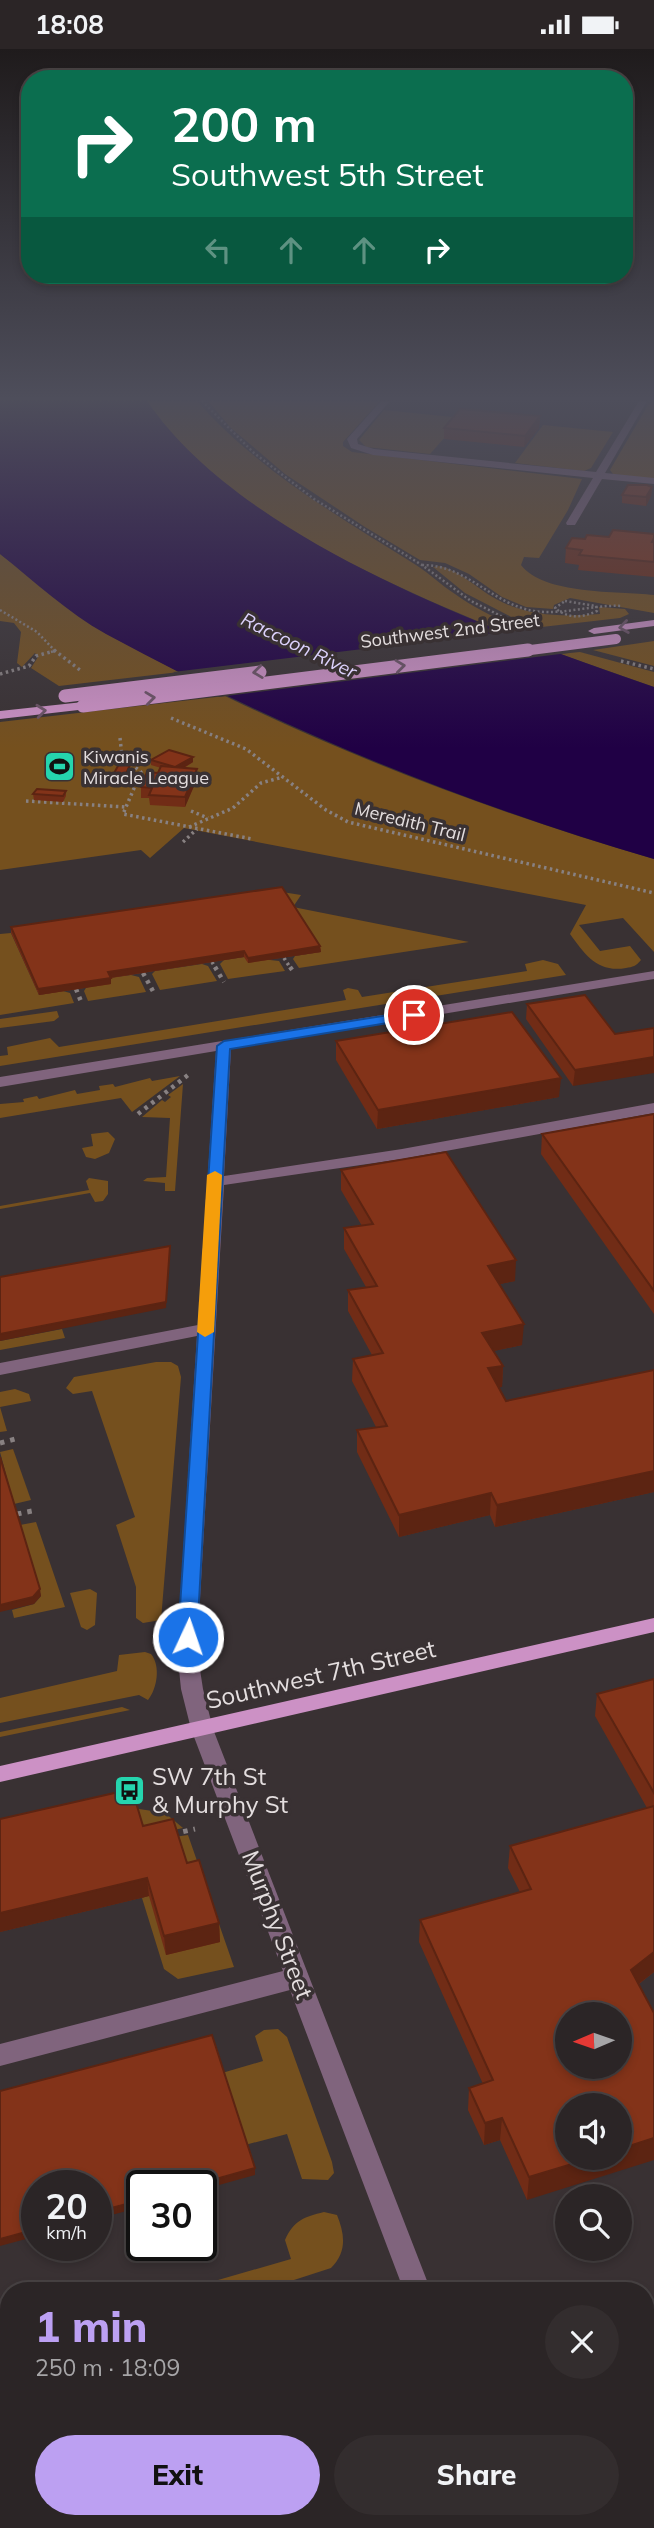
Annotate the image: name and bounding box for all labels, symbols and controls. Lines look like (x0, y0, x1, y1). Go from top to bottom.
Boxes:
text: 18:08 (35, 8, 104, 41)
text: 200 m (171, 93, 317, 154)
icon: right (56, 98, 147, 189)
text: Southwest 5th Street (171, 154, 484, 194)
icon: left (199, 231, 237, 269)
icon: ahead (272, 231, 310, 269)
icon: ahead (345, 231, 383, 269)
icon: right (418, 231, 456, 269)
water label: Raccoon River (237, 607, 362, 684)
street label: Southwest 2nd Street (359, 608, 541, 653)
one-way arrow (618, 619, 630, 634)
one-way arrow (395, 659, 406, 674)
one-way arrow (253, 664, 264, 679)
one-way arrow (145, 690, 156, 705)
one-way arrow (36, 703, 47, 718)
place label: Kiwanis Miracle League (83, 745, 209, 789)
sports icon: Kiwanis Miracle League (43, 750, 77, 784)
street label: Meredith Trail (352, 797, 468, 846)
pin (384, 985, 444, 1045)
icon: arrive (395, 996, 433, 1034)
position arrow (151, 1600, 225, 1674)
street label: Southwest 7th Street (203, 1633, 438, 1715)
place label: SW 7th St & Murphy St (152, 1761, 288, 1819)
bus stop icon: SW 7th St & Murphy St (112, 1774, 146, 1808)
street label: Murphy Street (236, 1846, 320, 2003)
north arrow (555, 2002, 632, 2079)
map controls (555, 2002, 632, 2261)
button: sound (555, 2093, 632, 2170)
speed limit sign: 30 (126, 2170, 217, 2261)
text: 20 (45, 2184, 88, 2228)
button: search (555, 2184, 632, 2261)
text: km/h (46, 2221, 87, 2244)
text: 1 min (35, 2300, 148, 2353)
button: close (545, 2305, 619, 2379)
text: 250 m · 18:09 (35, 2353, 180, 2382)
button: Exit (35, 2435, 320, 2515)
button: Share (334, 2435, 619, 2515)

